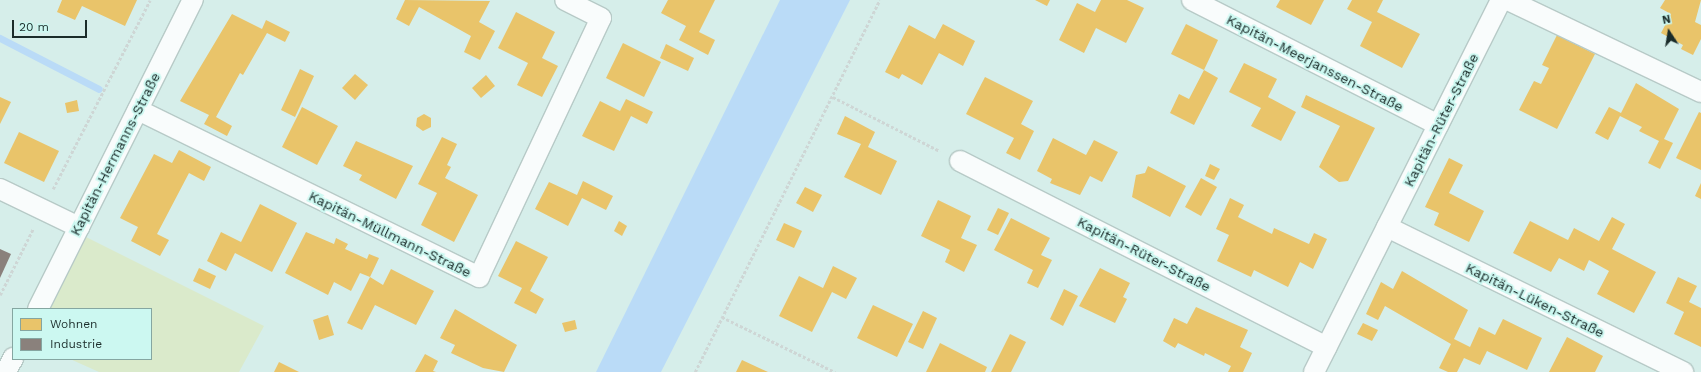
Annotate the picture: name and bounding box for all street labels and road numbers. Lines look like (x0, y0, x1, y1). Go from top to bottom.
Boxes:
street label: Kapitän-Meerjanssen-Straße (1224, 11, 1406, 115)
street label: Kapitän-Rüter-Straße (1400, 51, 1482, 189)
street label: Kapitän-Hermanns-Straße (66, 70, 164, 238)
street label: Kapitän-Müllmann-Straße (306, 187, 474, 281)
street label: Kapitän-Rüter-Straße (1075, 213, 1213, 295)
street label: Kapitän-Lüken-Straße (1463, 259, 1607, 341)

